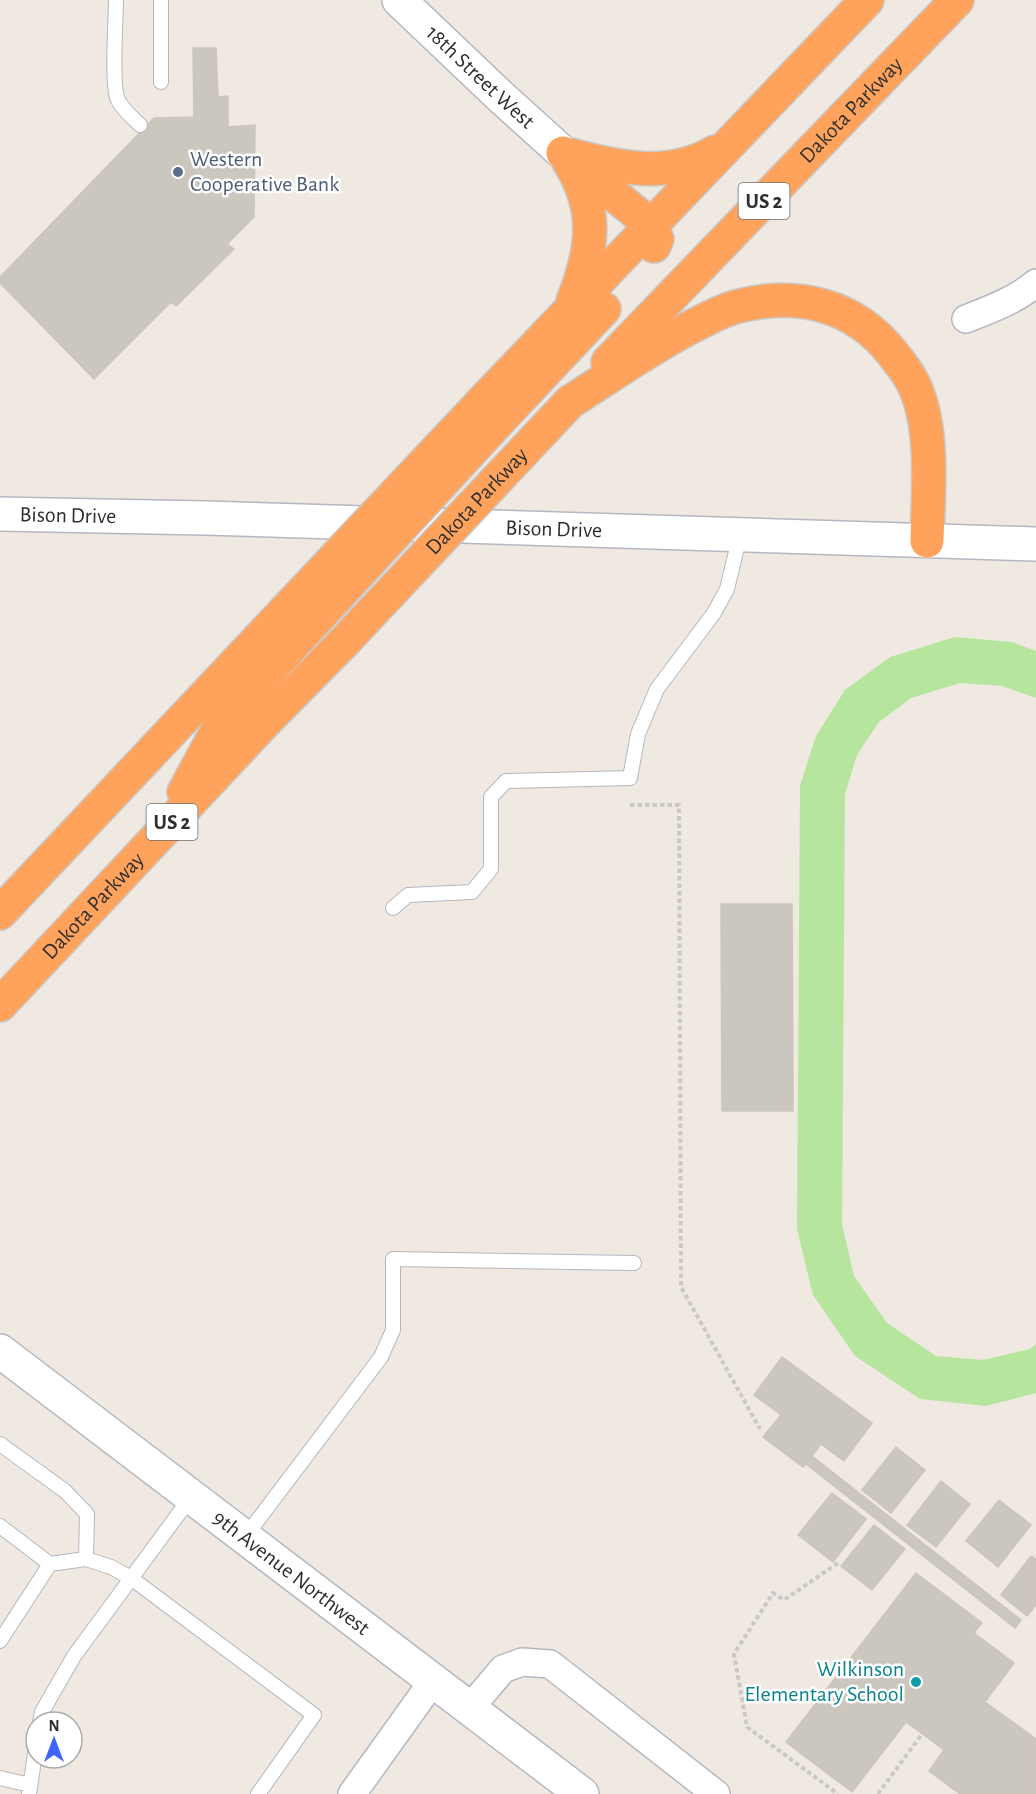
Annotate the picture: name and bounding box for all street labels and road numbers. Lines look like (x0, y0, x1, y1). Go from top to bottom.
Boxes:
street label: 18th Street West (422, 21, 539, 133)
street label: Dakota Parkway (795, 52, 907, 167)
road number: US 2 (738, 183, 789, 219)
street label: Dakota Parkway (421, 443, 532, 559)
street label: Bison Drive (19, 503, 117, 527)
street label: Bison Drive (505, 516, 602, 541)
road number: US 2 (146, 804, 198, 840)
street label: Dakota Parkway (38, 848, 148, 963)
street label: 9th Avenue Northwest (209, 1506, 374, 1639)

